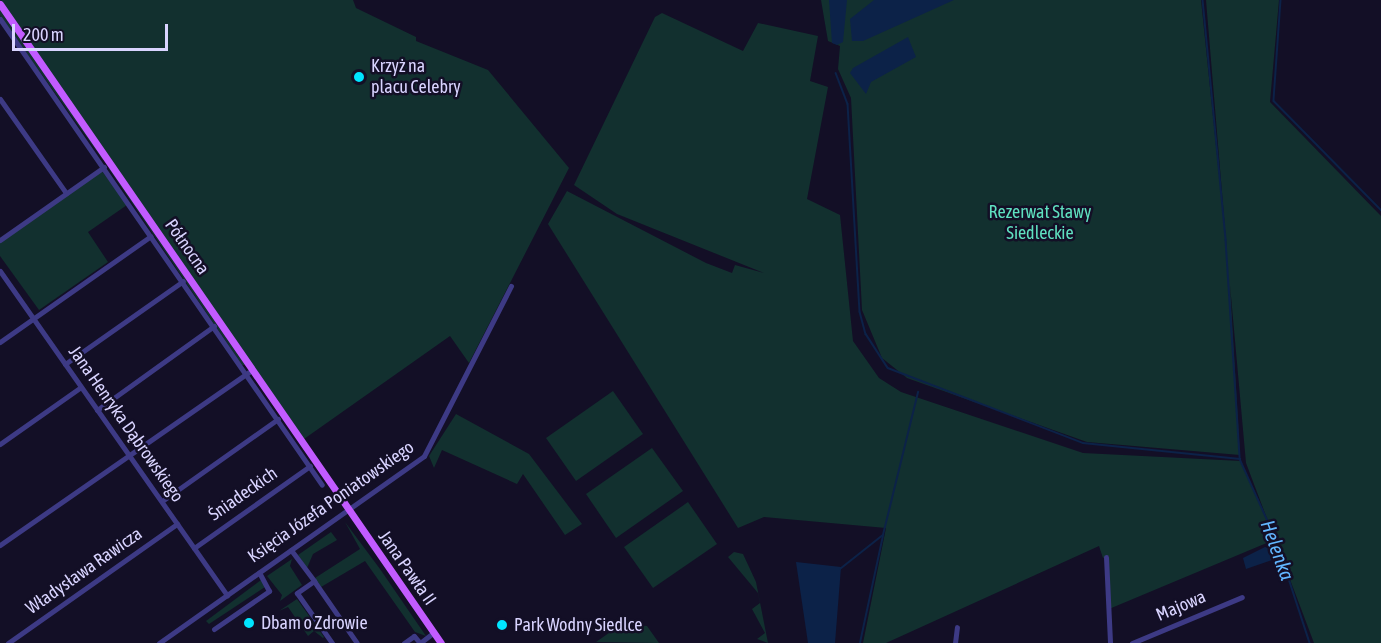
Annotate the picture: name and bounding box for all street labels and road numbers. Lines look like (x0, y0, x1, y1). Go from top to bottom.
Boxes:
street label: Północna (160, 215, 214, 279)
street label: Jana Henryka Dąbrowskiego (64, 342, 188, 506)
street label: Księcia Józefa Poniatowskiego (244, 436, 418, 568)
street label: Śniadeckich (204, 463, 282, 525)
street label: Władysława Rawicza (22, 523, 146, 619)
street label: Jana Pawła II (373, 527, 441, 609)
street label: Majowa (1153, 586, 1209, 626)

